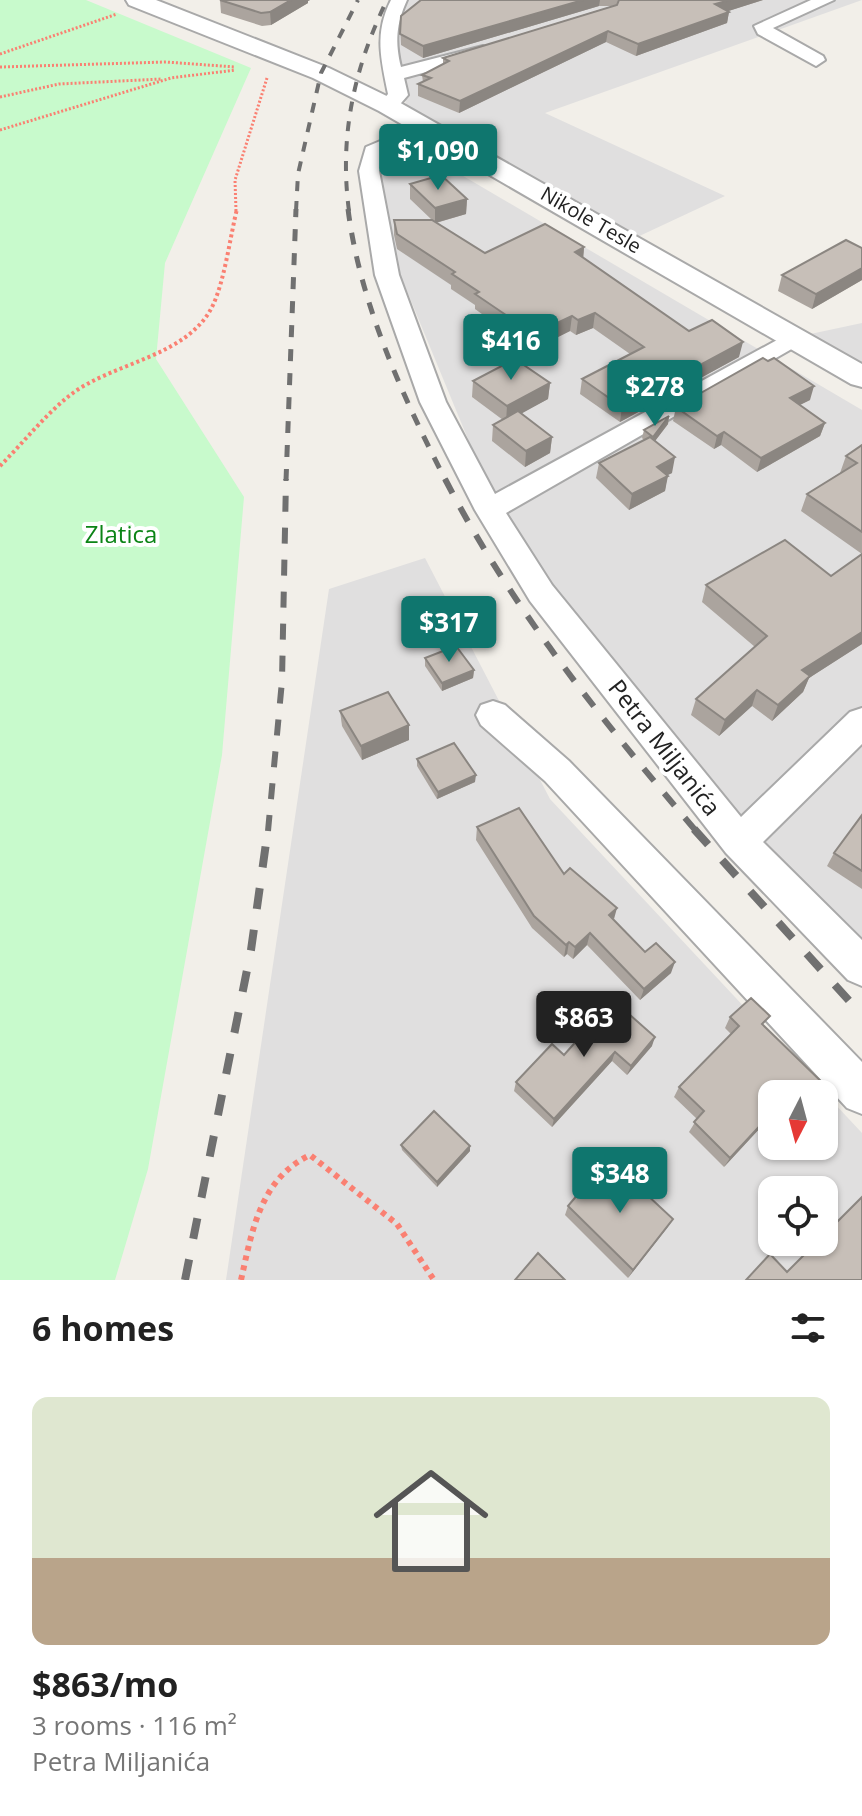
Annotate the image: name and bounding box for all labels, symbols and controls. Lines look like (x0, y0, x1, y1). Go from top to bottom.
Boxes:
pin: $1,090 (373, 124, 503, 192)
text: $1,090 (397, 132, 479, 168)
street label: Nikole Tesle (536, 180, 647, 259)
pin: $416 (464, 314, 558, 382)
text: $416 (481, 322, 541, 358)
pin: $278 (608, 360, 702, 428)
text: $278 (625, 368, 685, 404)
park label: Zlatica (85, 517, 157, 550)
pin: $317 (402, 596, 496, 664)
text: $317 (419, 604, 479, 640)
street label: Petra Miljanića (602, 672, 729, 822)
pin: $863 (537, 991, 631, 1059)
text: $863 (554, 999, 614, 1035)
north arrow (758, 1080, 838, 1160)
map controls (758, 1080, 838, 1256)
pin: $348 (573, 1147, 667, 1215)
text: $348 (590, 1155, 650, 1191)
button: locate (758, 1176, 838, 1256)
text: 6 homes (32, 1305, 174, 1351)
icon: filters (786, 1306, 830, 1350)
icon: home (359, 1449, 503, 1593)
text: $863/mo (32, 1661, 178, 1707)
text: 3 rooms · 116 m² (32, 1707, 237, 1743)
text: Petra Miljanića (32, 1743, 210, 1779)

